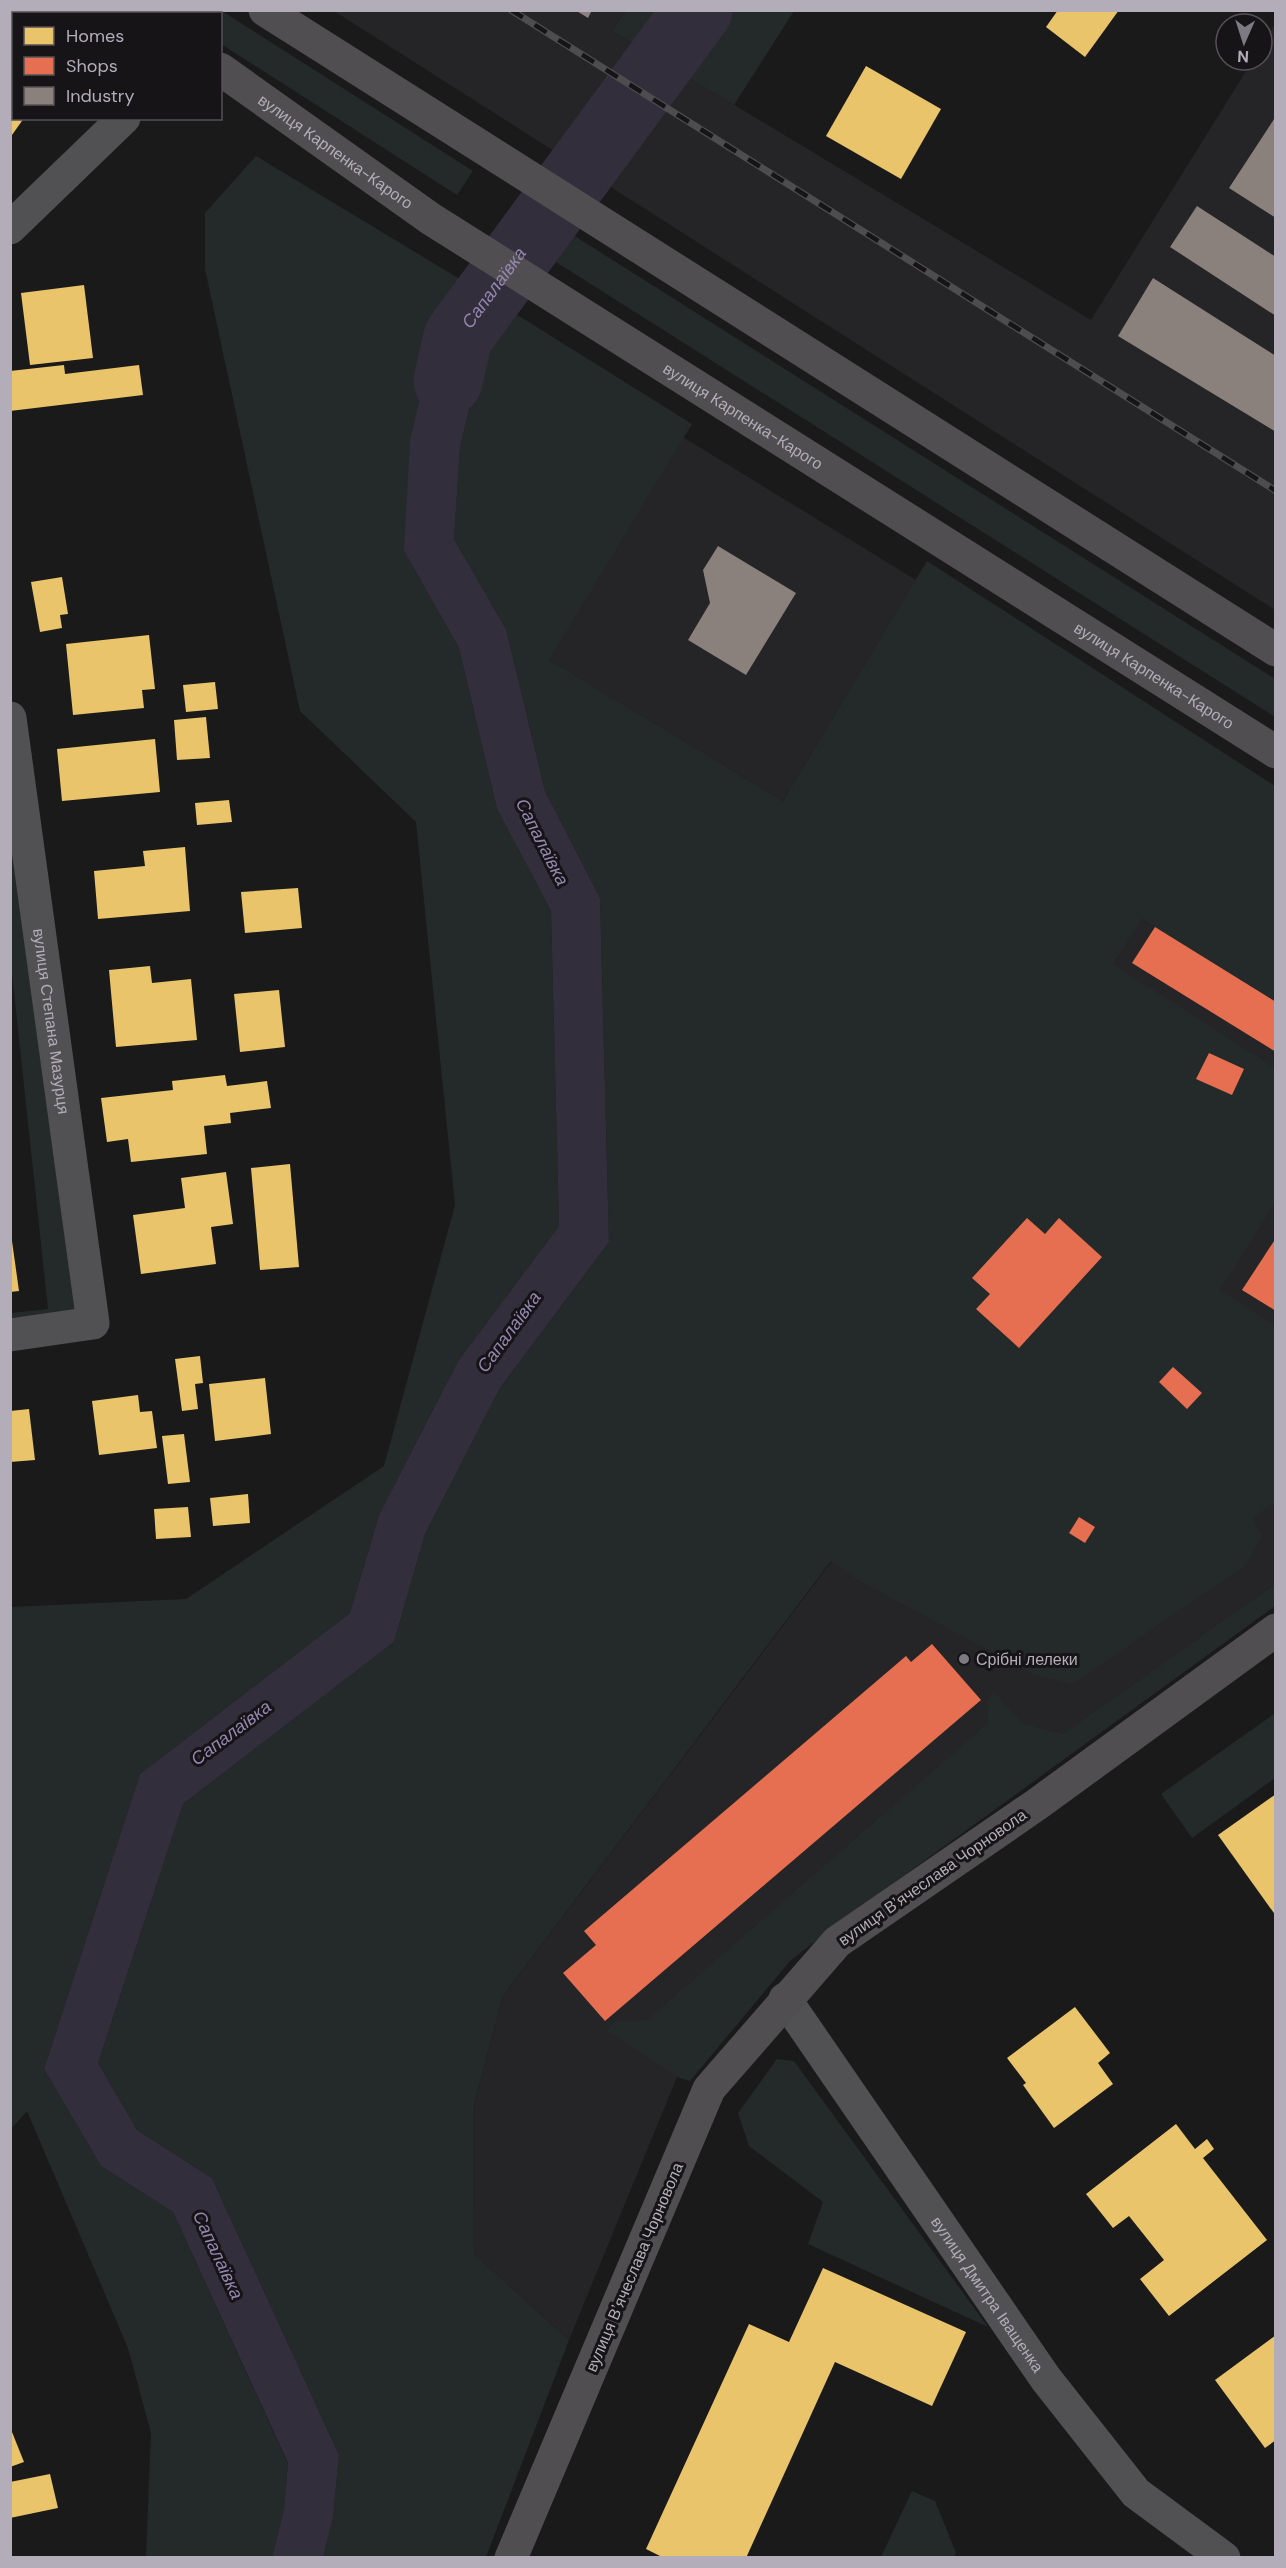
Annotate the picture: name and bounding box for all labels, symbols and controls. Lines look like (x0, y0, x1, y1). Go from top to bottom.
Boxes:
legend (12, 12, 222, 120)
north arrow (1214, 12, 1274, 72)
text: Homes (66, 24, 124, 48)
text: N (1237, 46, 1250, 67)
text: Shops (66, 54, 118, 78)
text: Industry (66, 84, 135, 108)
street label: вулиця Карпенка-Карого (254, 89, 417, 214)
water label: Сапалаївка (456, 243, 532, 333)
street label: вулиця Карпенка-Карого (659, 358, 827, 475)
street label: вулиця Карпенка-Карого (1070, 617, 1238, 734)
water label: Сапалаївка (510, 794, 574, 890)
street label: вулиця Степана Мазурця (28, 927, 74, 1115)
water label: Сапалаївка (471, 1287, 547, 1377)
place label: Срібні лелеки (976, 1649, 1078, 1670)
marker: Срібні лелеки (957, 1652, 971, 1666)
water label: Сапалаївка (186, 1695, 276, 1771)
street label: вулиця Вʼячеслава Чорновола (834, 1804, 1031, 1951)
street label: вулиця Вʼячеслава Чорновола (581, 2159, 688, 2375)
water label: Сапалаївка (187, 2207, 249, 2303)
street label: вулиця Дмитра Іващенка (926, 2212, 1048, 2377)

